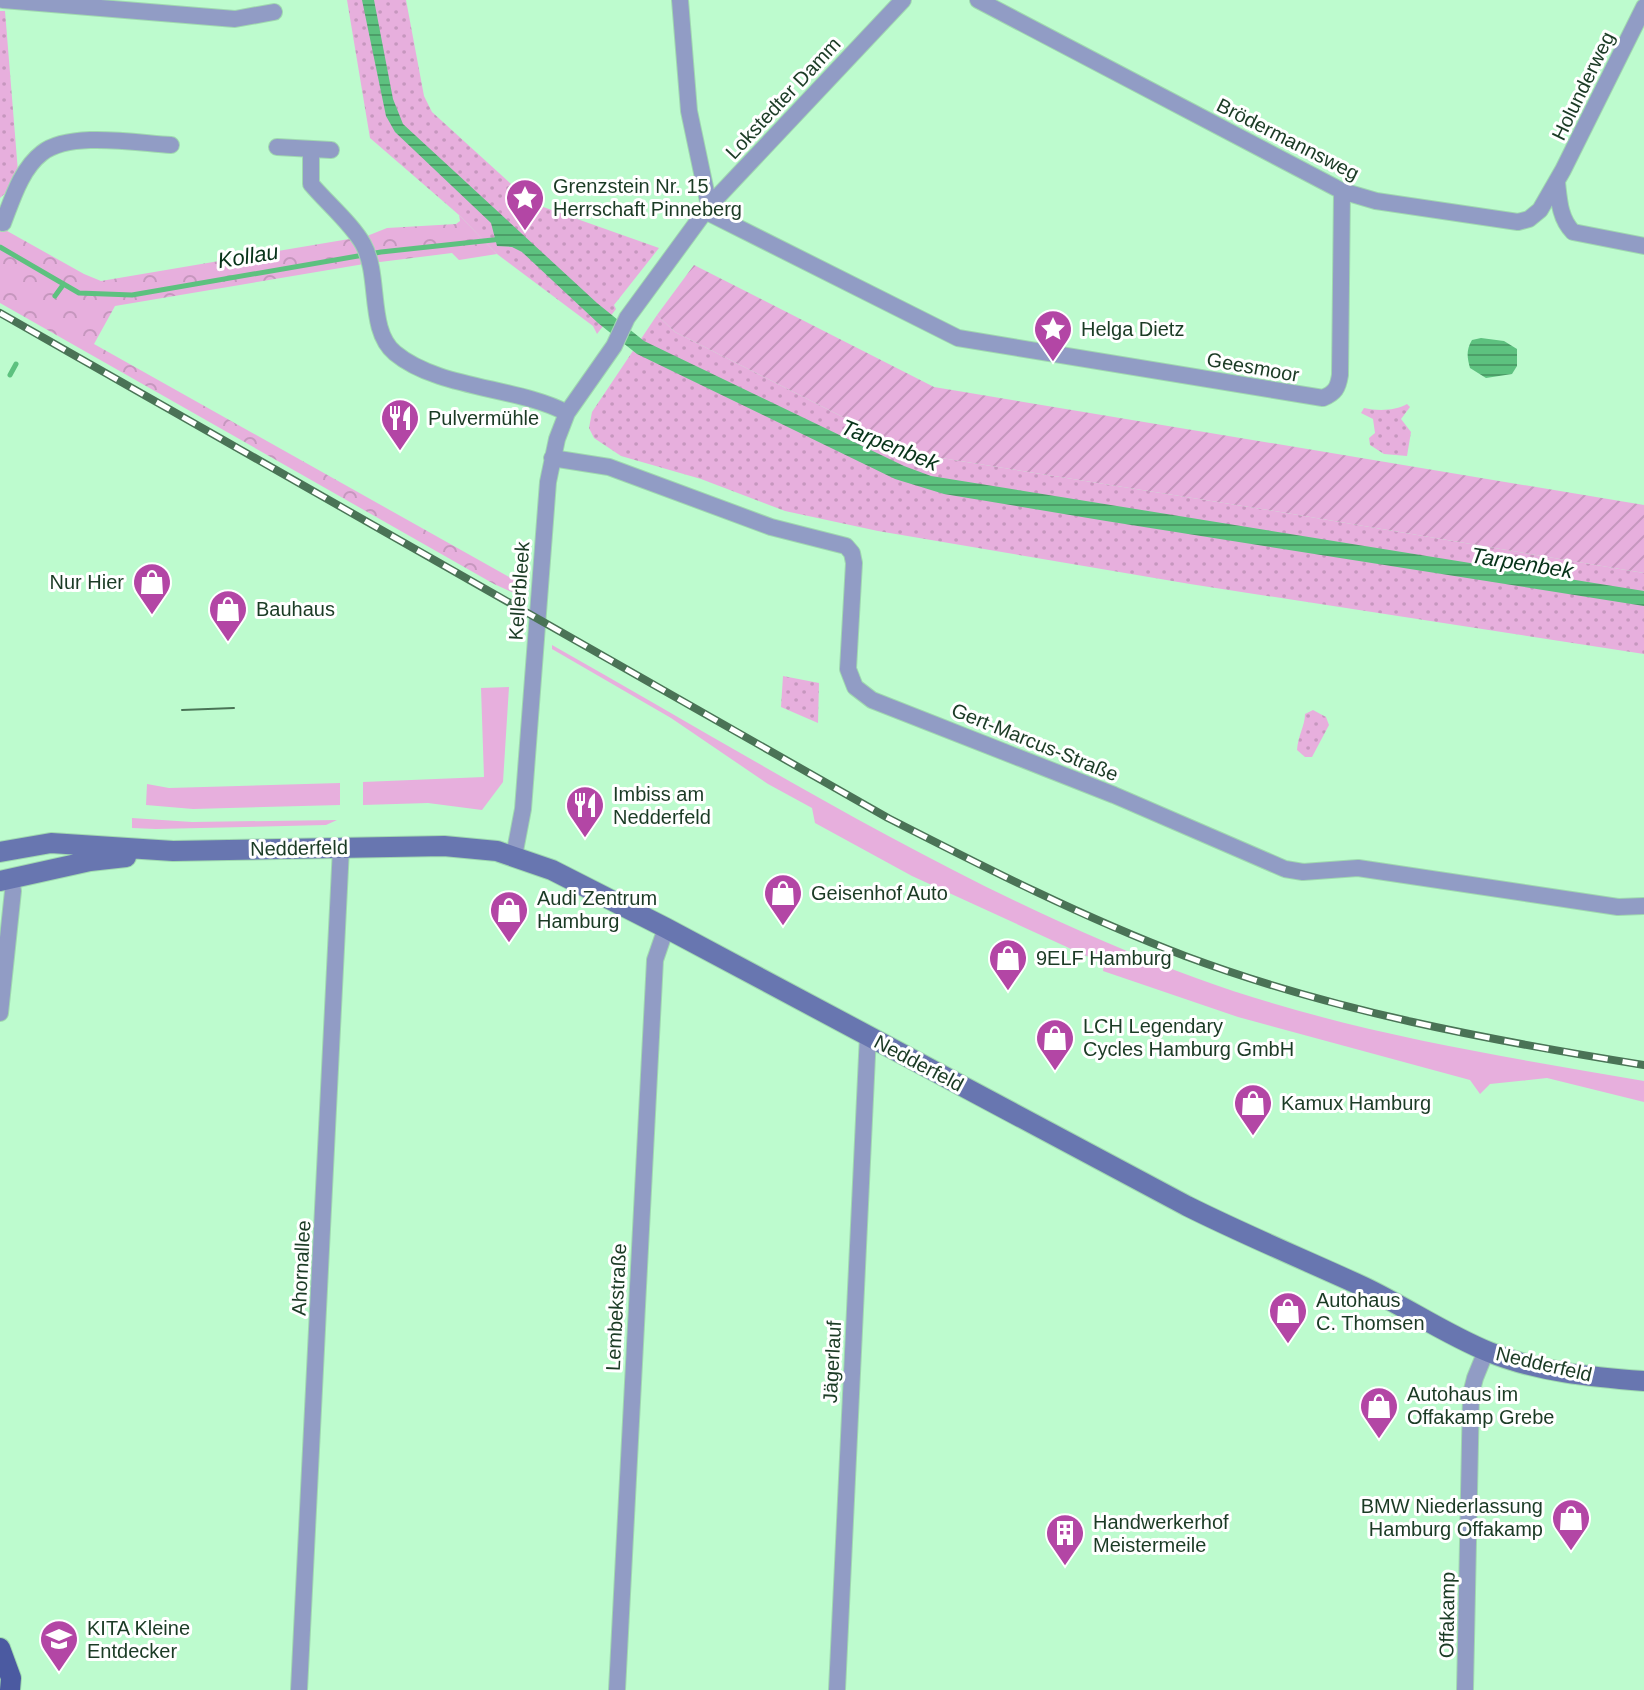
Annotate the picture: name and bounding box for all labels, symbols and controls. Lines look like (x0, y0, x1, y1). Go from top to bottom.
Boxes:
street label: Holunderweg (1547, 28, 1619, 144)
street label: Lokstedter Damm (721, 33, 845, 163)
street label: Brödermannsweg (1213, 94, 1363, 184)
place label: Grenzstein Nr. 15 Herrschaft Pinneberg (553, 175, 742, 220)
place icon: Grenzstein Nr. 15 Herrschaft Pinneberg (504, 177, 546, 232)
water label: Kollau (216, 239, 280, 273)
place icon: Helga Dietz (1032, 308, 1074, 363)
place label: Helga Dietz (1081, 318, 1184, 340)
street label: Geesmoor (1205, 348, 1301, 386)
restaurant icon: Pulvermühle (379, 397, 421, 452)
place label: Pulvermühle (428, 407, 539, 429)
water label: Tarpenbek (837, 414, 943, 476)
street label: Kellerbleek (505, 540, 533, 641)
water label: Tarpenbek (1469, 543, 1576, 584)
shop icon: Nur Hier (131, 561, 173, 616)
place label: Nur Hier (50, 571, 124, 593)
shop icon: Bauhaus (207, 588, 249, 643)
place label: Bauhaus (256, 598, 335, 620)
street label: Gert-Marcus-Straße (948, 698, 1122, 786)
place label: Imbiss am Nedderfeld (613, 783, 711, 828)
restaurant icon: Imbiss am Nedderfeld (564, 784, 606, 839)
street label: Nedderfeld (250, 836, 348, 860)
shop icon: Geisenhof Auto (762, 872, 804, 927)
place label: Geisenhof Auto (811, 882, 948, 904)
place label: Audi Zentrum Hamburg (537, 887, 657, 932)
shop icon: Audi Zentrum Hamburg (488, 889, 530, 944)
shop icon: 9ELF Hamburg (987, 937, 1029, 992)
place label: 9ELF Hamburg (1036, 947, 1172, 969)
place label: LCH Legendary Cycles Hamburg GmbH (1083, 1015, 1294, 1060)
shop icon: LCH Legendary Cycles Hamburg GmbH (1034, 1017, 1076, 1072)
street label: Nedderfeld (871, 1030, 967, 1096)
shop icon: Kamux Hamburg (1232, 1082, 1274, 1137)
place label: Kamux Hamburg (1281, 1092, 1431, 1114)
street label: Ahornallee (288, 1220, 314, 1316)
street label: Lembekstraße (602, 1243, 630, 1371)
place label: Autohaus C. Thomsen (1316, 1289, 1425, 1334)
shop icon: Autohaus C. Thomsen (1267, 1290, 1309, 1345)
street label: Jägerlauf (819, 1320, 845, 1404)
street label: Nedderfeld (1494, 1342, 1594, 1386)
place label: Autohaus im Offakamp Grebe (1407, 1383, 1554, 1428)
shop icon: Autohaus im Offakamp Grebe (1358, 1385, 1400, 1440)
place label: BMW Niederlassung Hamburg Offakamp (1361, 1495, 1543, 1540)
shop icon: BMW Niederlassung Hamburg Offakamp (1550, 1497, 1592, 1552)
place label: Handwerkerhof Meistermeile (1093, 1511, 1229, 1556)
building icon: Handwerkerhof Meistermeile (1044, 1512, 1086, 1567)
street label: Offakamp (1435, 1572, 1459, 1658)
place label: KITA Kleine Entdecker (87, 1617, 190, 1662)
school or university icon: KITA Kleine Entdecker (38, 1618, 80, 1673)

